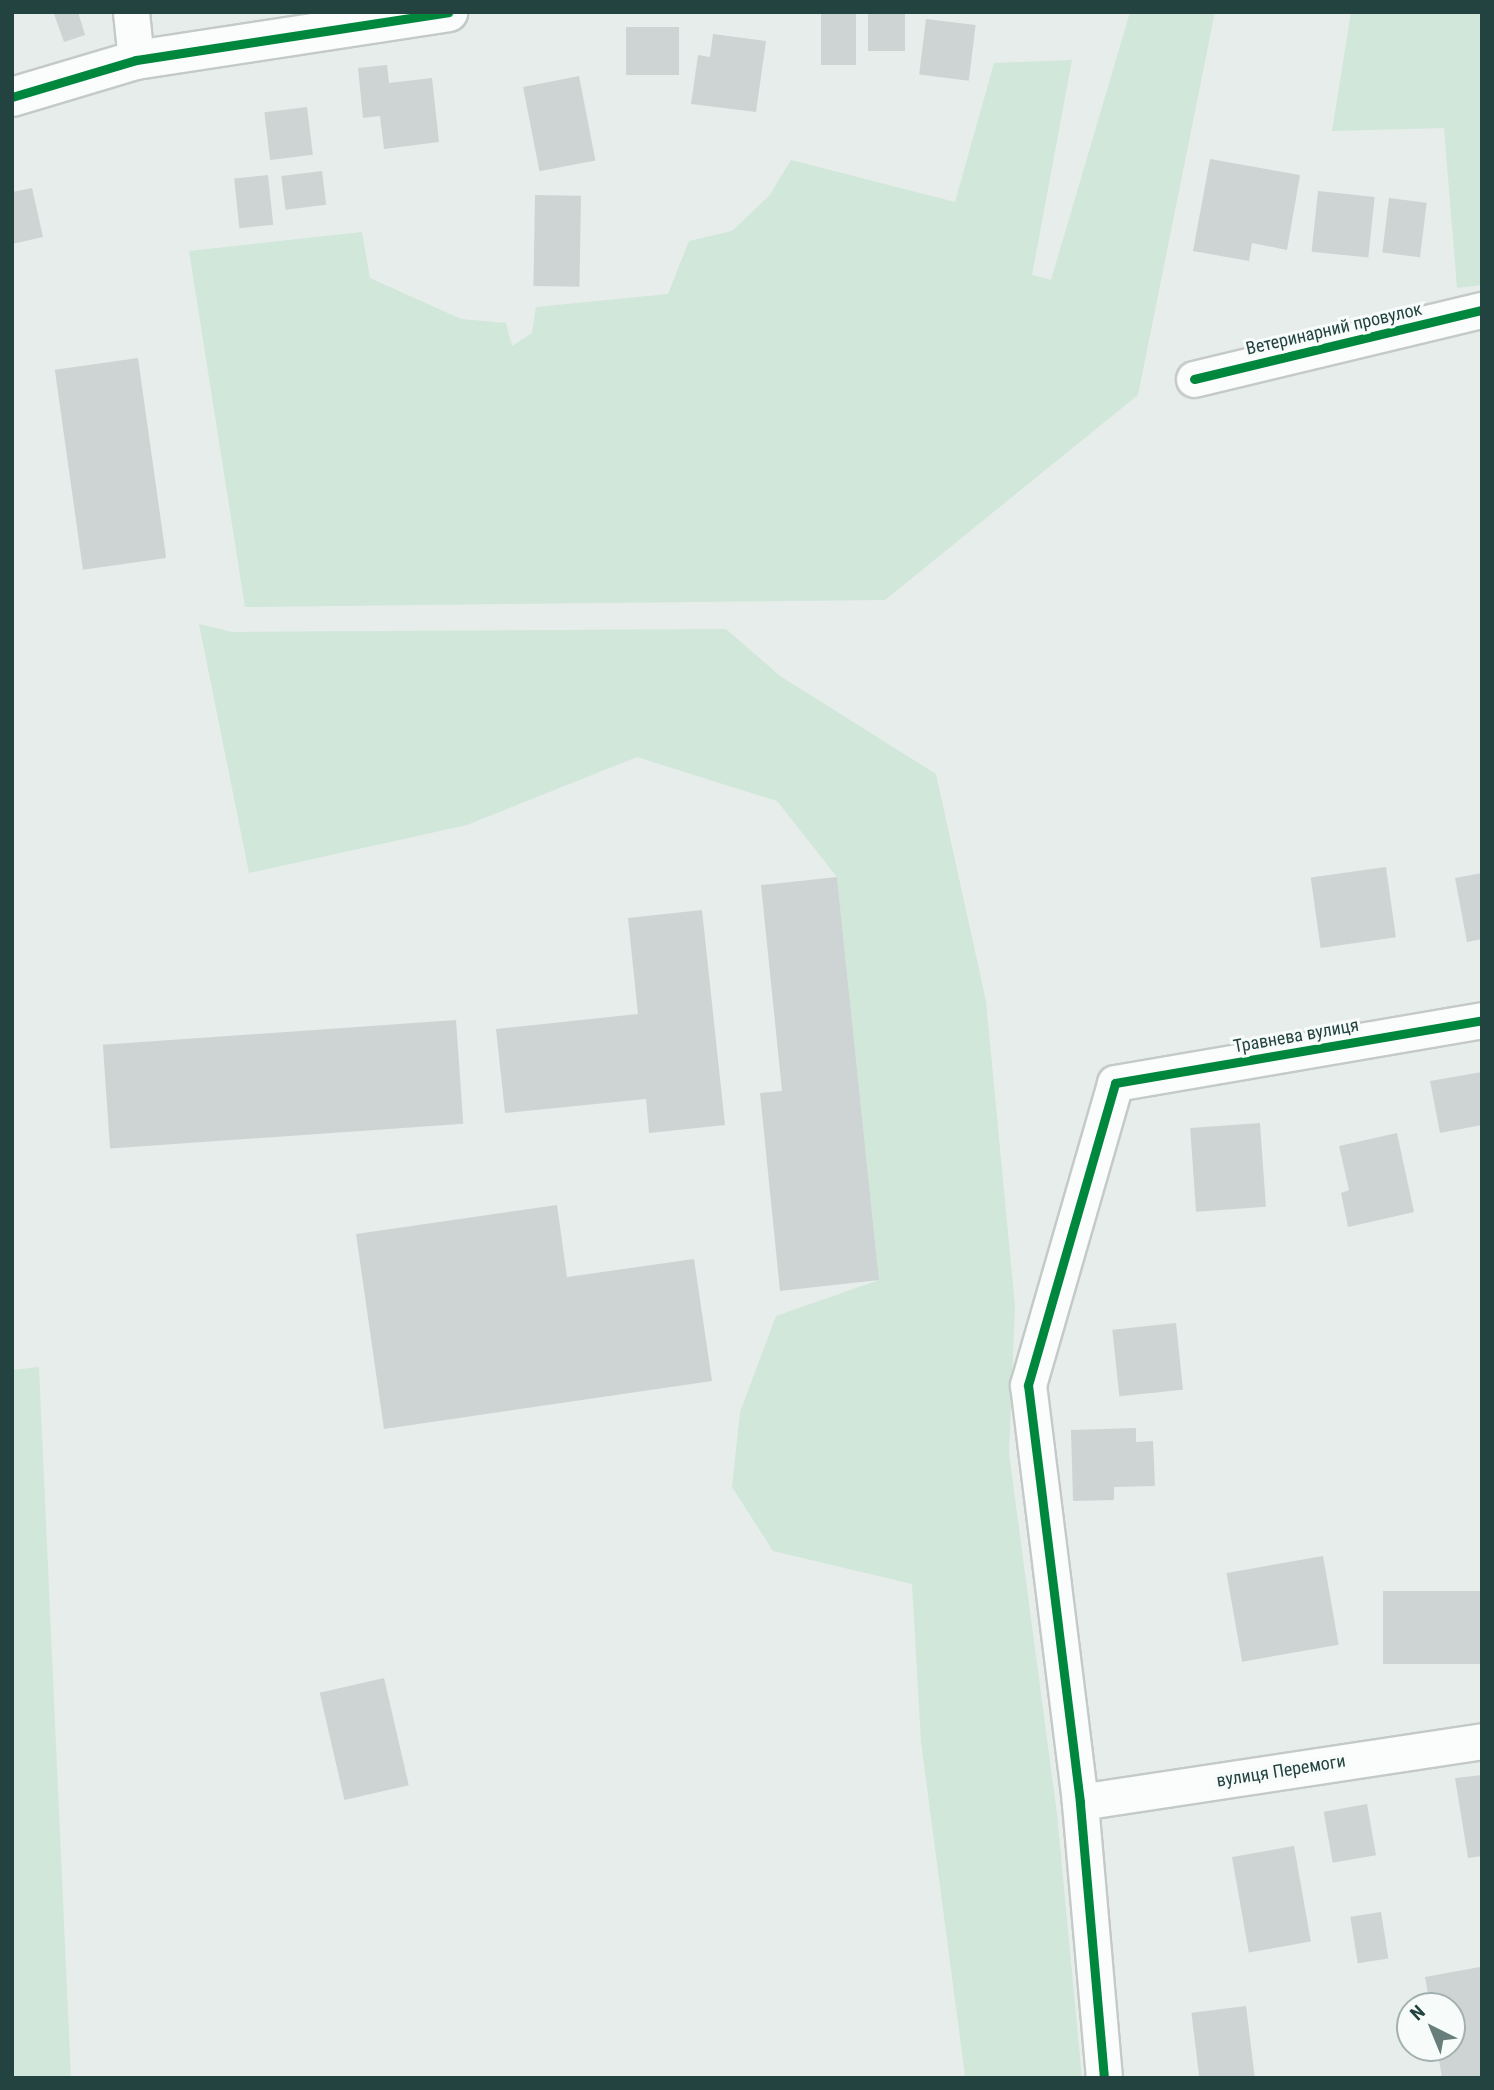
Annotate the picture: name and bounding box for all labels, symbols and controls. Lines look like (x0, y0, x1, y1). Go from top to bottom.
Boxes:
street label: Ветеринарний провулок (1244, 298, 1424, 360)
street label: Травнева вулиця (1232, 1014, 1360, 1058)
street label: вулиця Перемоги (1215, 1750, 1347, 1792)
north arrow (1396, 1992, 1466, 2062)
text: N (1406, 2000, 1430, 2025)

